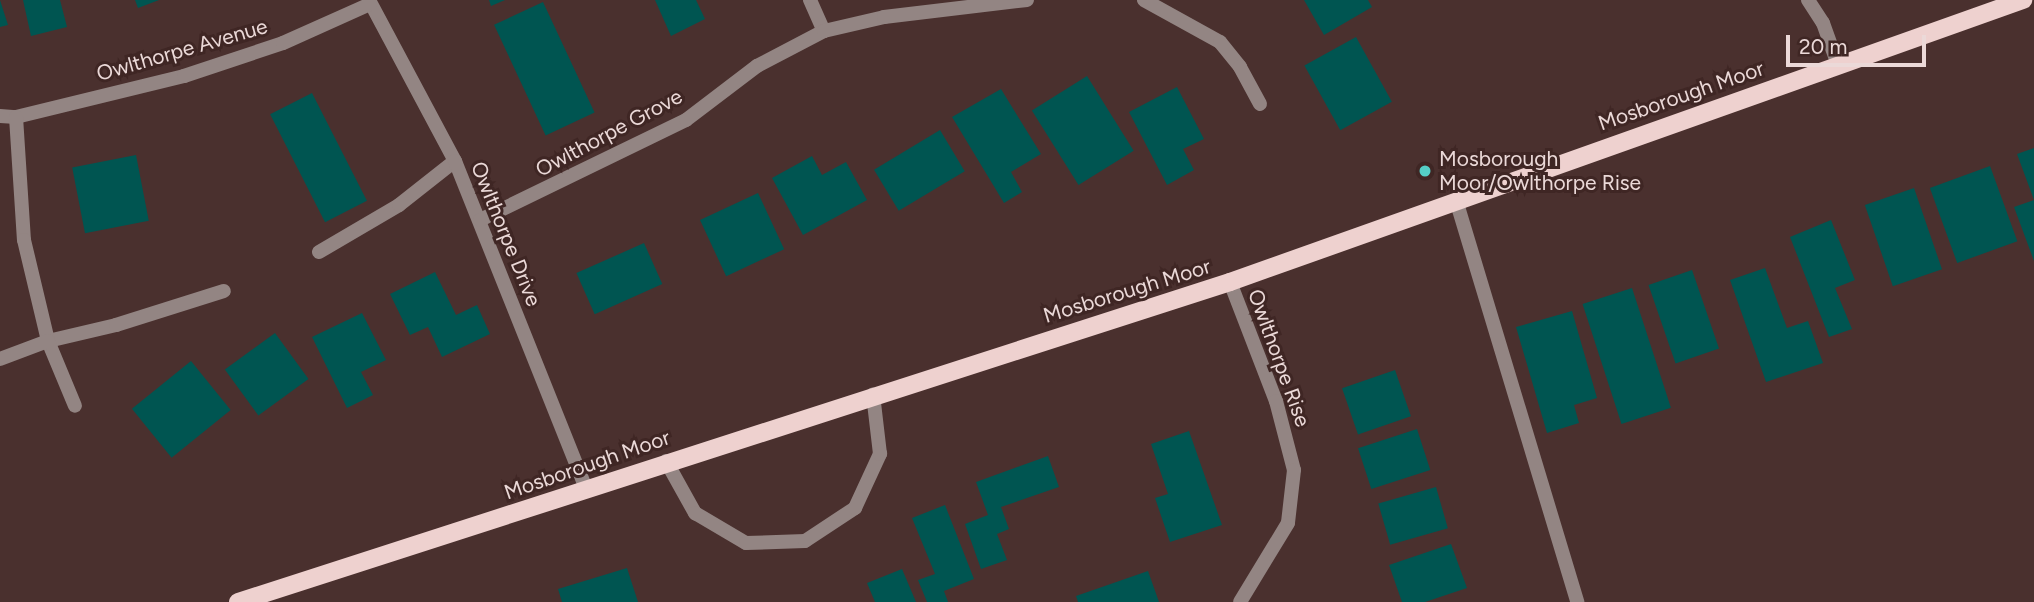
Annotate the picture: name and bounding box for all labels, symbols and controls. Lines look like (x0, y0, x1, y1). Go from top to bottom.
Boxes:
street label: Owlthorpe Avenue (94, 14, 270, 86)
scale bar (1789, 21, 1929, 65)
text: 20 m (1799, 34, 1847, 59)
street label: Mosborough Moor (1595, 56, 1767, 136)
street label: Owlthorpe Grove (531, 84, 687, 182)
place label: Mosborough Moor/Owlthorpe Rise (1439, 146, 1641, 196)
street label: Owlthorpe Drive (465, 158, 547, 310)
marker: Mosborough Moor/Owlthorpe Rise (1417, 163, 1433, 179)
street label: Mosborough Moor (1040, 254, 1214, 328)
street label: Owlthorpe Rise (1242, 286, 1316, 430)
street label: Mosborough Moor (501, 425, 673, 505)

